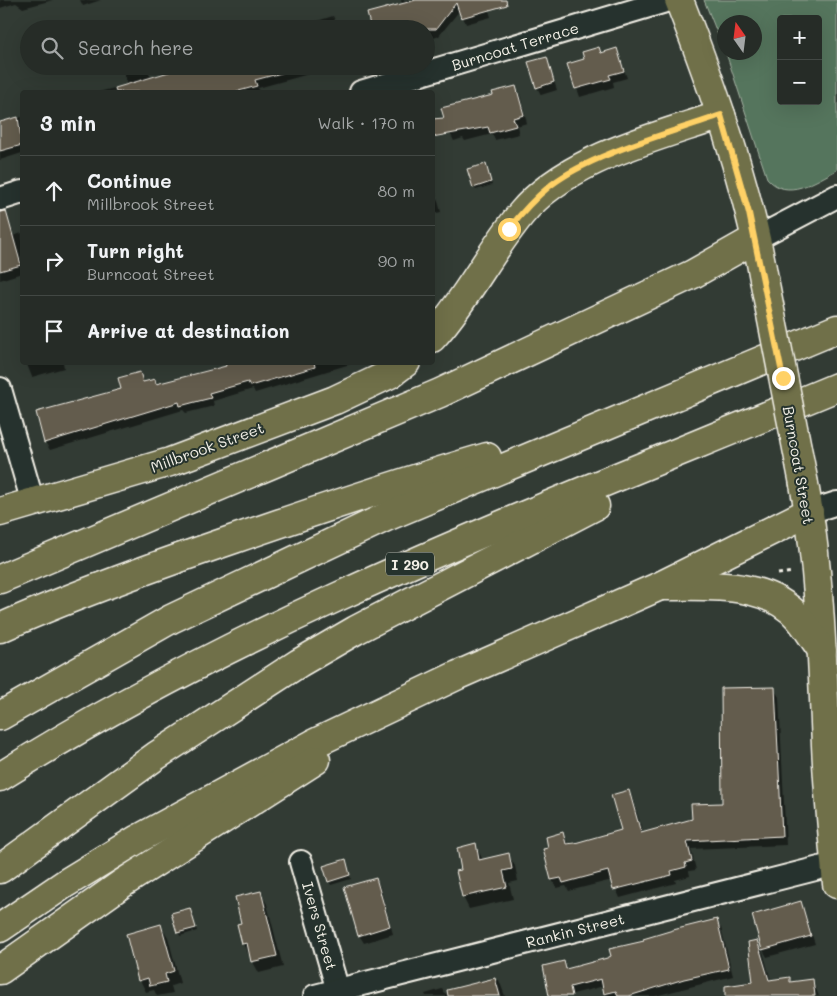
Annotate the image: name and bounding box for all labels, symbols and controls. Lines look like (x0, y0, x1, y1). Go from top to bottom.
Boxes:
north arrow (717, 15, 762, 60)
map controls (777, 15, 822, 105)
button: + (777, 15, 822, 60)
street label: Burncoat Terrace (449, 17, 581, 75)
search box (20, 20, 435, 75)
icon: search (38, 34, 66, 62)
text: Search here (78, 35, 194, 60)
button: − (777, 60, 822, 105)
text: 3 min (40, 109, 96, 136)
text: Walk · 170 m (317, 112, 415, 133)
text: Continue (87, 168, 172, 193)
icon: ahead (40, 177, 68, 205)
text: 80 m (378, 180, 415, 201)
text: Millbrook Street (87, 193, 214, 214)
route start (498, 218, 521, 241)
text: Turn right (87, 238, 184, 263)
icon: right (40, 247, 68, 275)
text: 90 m (378, 250, 415, 271)
text: Burncoat Street (87, 263, 215, 284)
icon: arrive (40, 317, 68, 345)
text: Arrive at destination (87, 318, 290, 343)
route end (772, 367, 795, 390)
street label: Burncoat Street (779, 404, 819, 526)
street label: Millbrook Street (147, 417, 267, 477)
road number: I 290 (386, 552, 434, 576)
street label: Ivers Street (298, 879, 342, 973)
street label: Rankin Street (524, 908, 626, 952)

